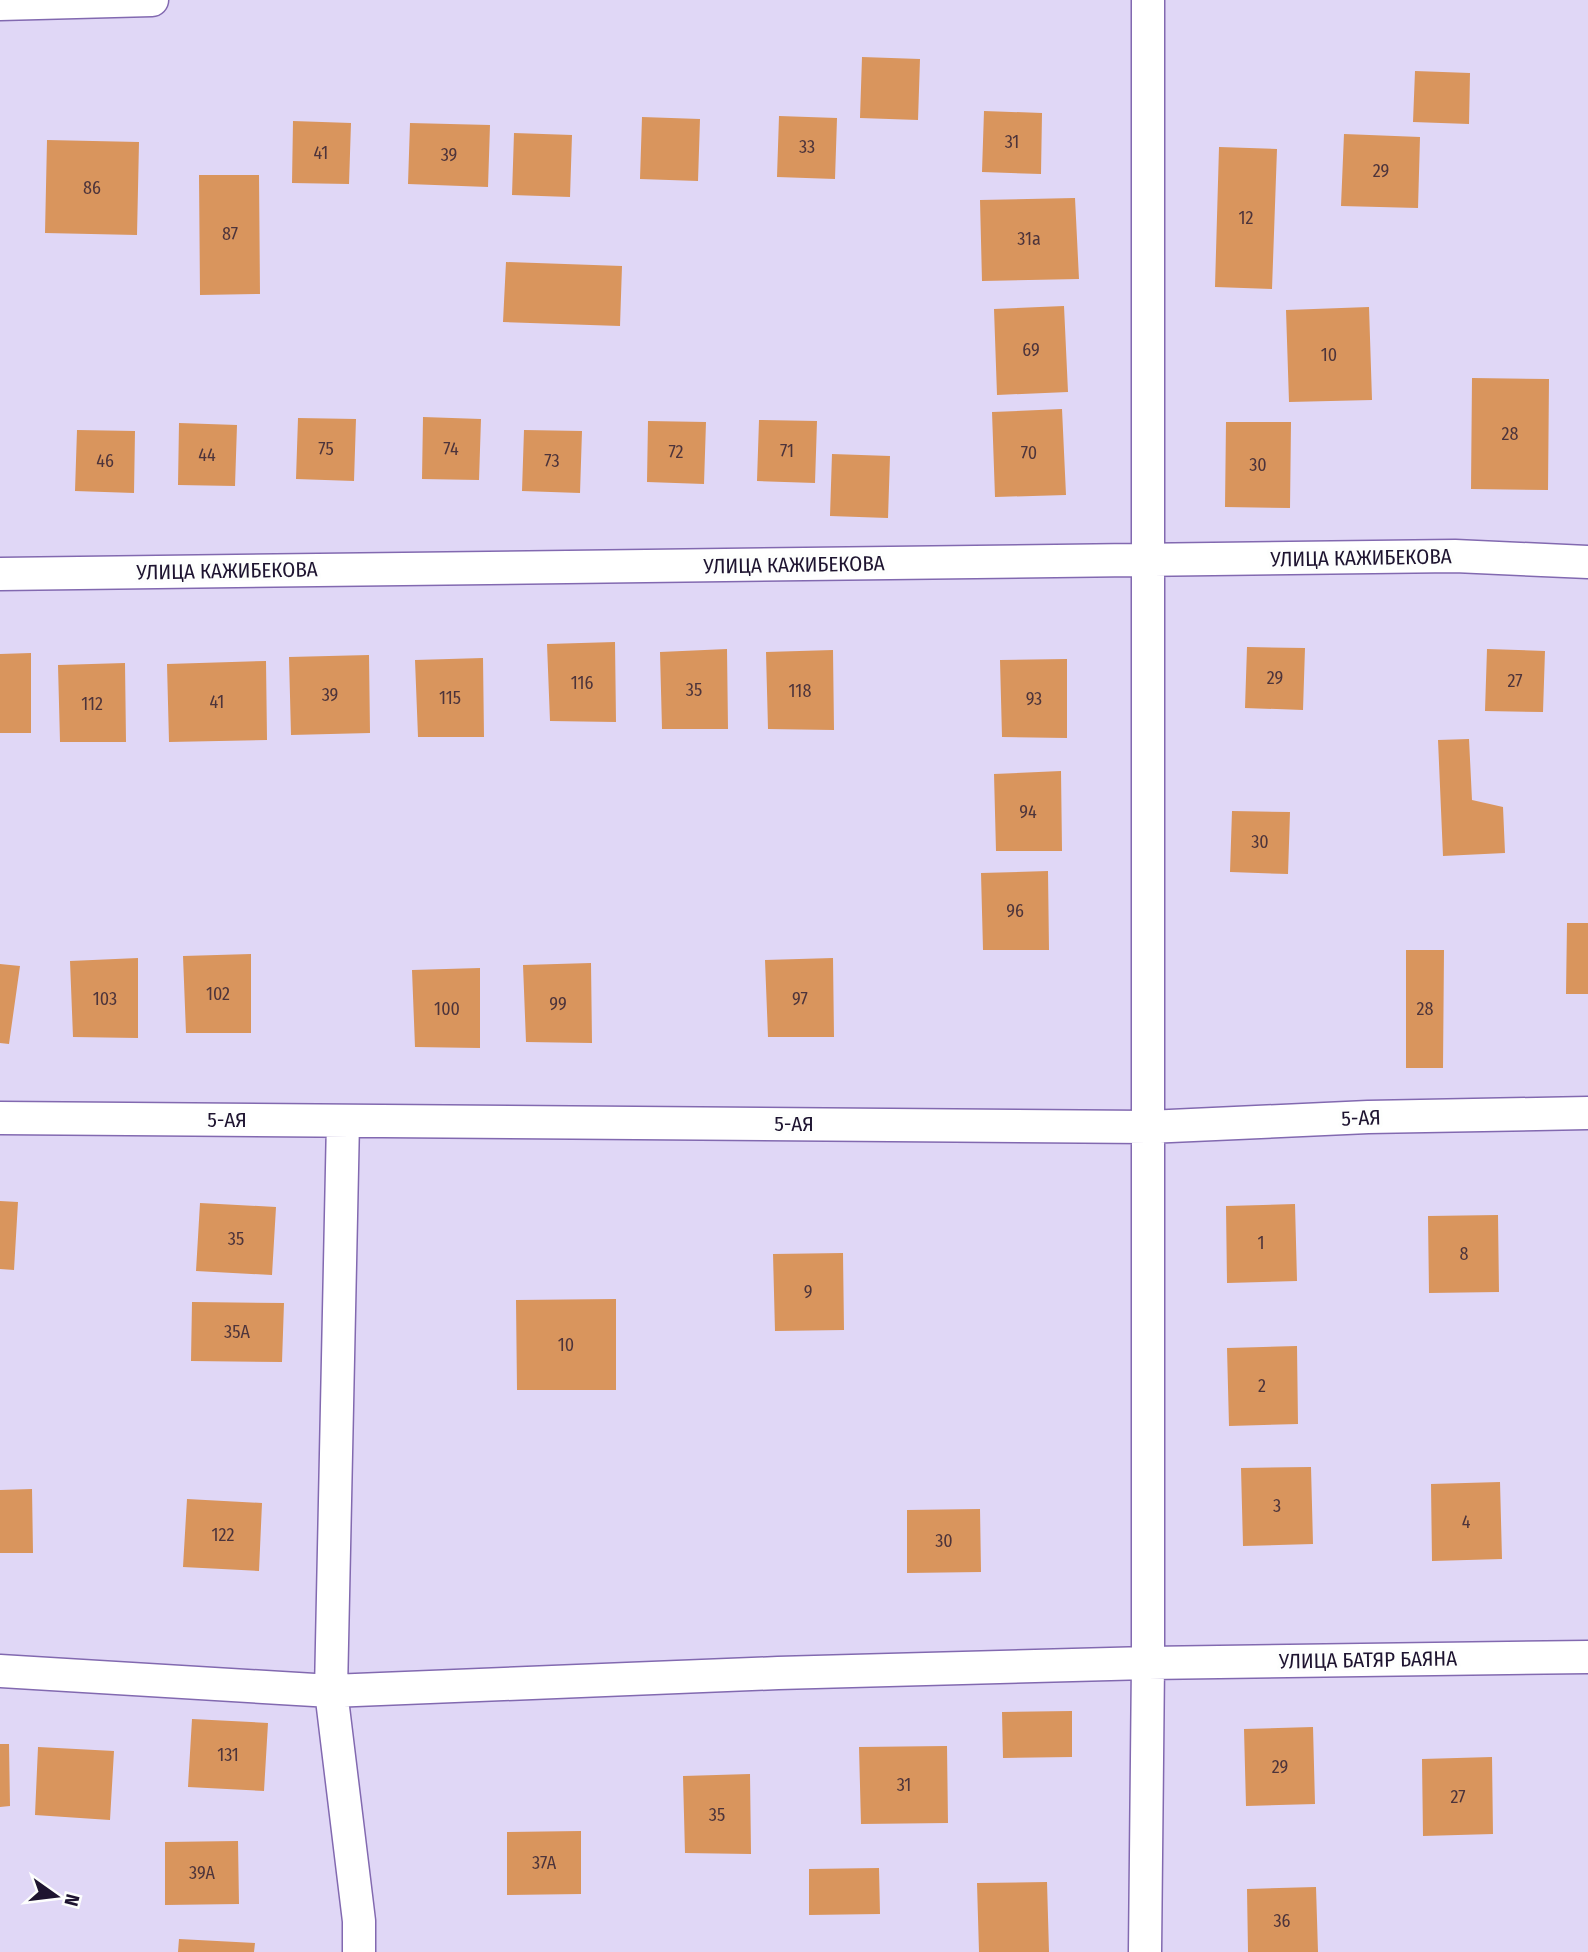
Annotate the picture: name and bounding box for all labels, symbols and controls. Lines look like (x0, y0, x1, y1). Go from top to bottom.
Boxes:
house number: 31 (1005, 131, 1019, 153)
house number: 33 (799, 136, 815, 158)
house number: 41 (314, 142, 328, 164)
house number: 39 (441, 144, 457, 166)
house number: 29 (1373, 160, 1389, 182)
house number: 86 (83, 177, 101, 199)
house number: 12 (1239, 207, 1254, 229)
house number: 87 (222, 223, 238, 245)
house number: 31а (1017, 228, 1041, 250)
house number: 69 (1022, 339, 1040, 361)
house number: 10 (1321, 344, 1337, 366)
house number: 28 (1502, 423, 1518, 445)
house number: 75 (318, 438, 334, 460)
house number: 74 (443, 438, 459, 460)
house number: 71 (780, 440, 794, 462)
house number: 72 (668, 441, 684, 463)
house number: 70 (1021, 442, 1037, 464)
house number: 44 (198, 444, 216, 466)
house number: 46 (96, 450, 114, 472)
house number: 73 (544, 450, 560, 472)
house number: 30 (1249, 454, 1267, 476)
street label: УЛИЦА КАЖИБЕКОВА (1269, 543, 1452, 573)
street label: УЛИЦА КАЖИБЕКОВА (702, 550, 885, 580)
street label: УЛИЦА КАЖИБЕКОВА (135, 556, 318, 586)
house number: 29 (1267, 667, 1283, 689)
house number: 27 (1507, 670, 1523, 692)
house number: 116 (571, 672, 593, 694)
house number: 35 (686, 679, 702, 701)
house number: 118 (789, 680, 811, 702)
house number: 39 (322, 684, 338, 706)
house number: 115 (439, 687, 461, 709)
house number: 93 (1026, 688, 1042, 710)
house number: 41 (210, 691, 224, 713)
house number: 112 (81, 693, 103, 715)
house number: 94 (1019, 801, 1037, 823)
house number: 30 (1251, 831, 1269, 853)
house number: 96 (1006, 900, 1024, 922)
house number: 102 (206, 983, 230, 1005)
house number: 103 (93, 988, 117, 1010)
house number: 97 (792, 988, 808, 1010)
house number: 99 (549, 993, 567, 1015)
house number: 100 (434, 998, 460, 1020)
house number: 28 (1417, 998, 1433, 1020)
street label: 5-АЯ (1341, 1104, 1381, 1132)
street label: 5-АЯ (207, 1107, 247, 1133)
street label: 5-АЯ (774, 1111, 814, 1137)
house number: 35 (228, 1228, 244, 1250)
house number: 1 (1257, 1232, 1265, 1254)
house number: 8 (1460, 1243, 1469, 1265)
house number: 9 (804, 1281, 812, 1303)
house number: 35А (224, 1321, 250, 1343)
house number: 10 (558, 1334, 574, 1356)
house number: 2 (1258, 1375, 1266, 1397)
house number: 3 (1273, 1495, 1281, 1517)
house number: 4 (1462, 1511, 1471, 1533)
house number: 122 (212, 1524, 235, 1546)
house number: 30 (935, 1530, 953, 1552)
street label: УЛИЦА БАТЯР БАЯНА (1278, 1645, 1457, 1675)
house number: 131 (217, 1744, 239, 1766)
house number: 29 (1272, 1756, 1288, 1778)
house number: 31 (897, 1774, 911, 1796)
house number: 27 (1450, 1786, 1466, 1808)
house number: 35 (709, 1804, 725, 1826)
house number: 37А (532, 1852, 557, 1874)
north arrow (21, 1861, 91, 1931)
house number: 39А (189, 1862, 216, 1884)
text: N (59, 1892, 85, 1908)
house number: 36 (1273, 1910, 1291, 1932)

